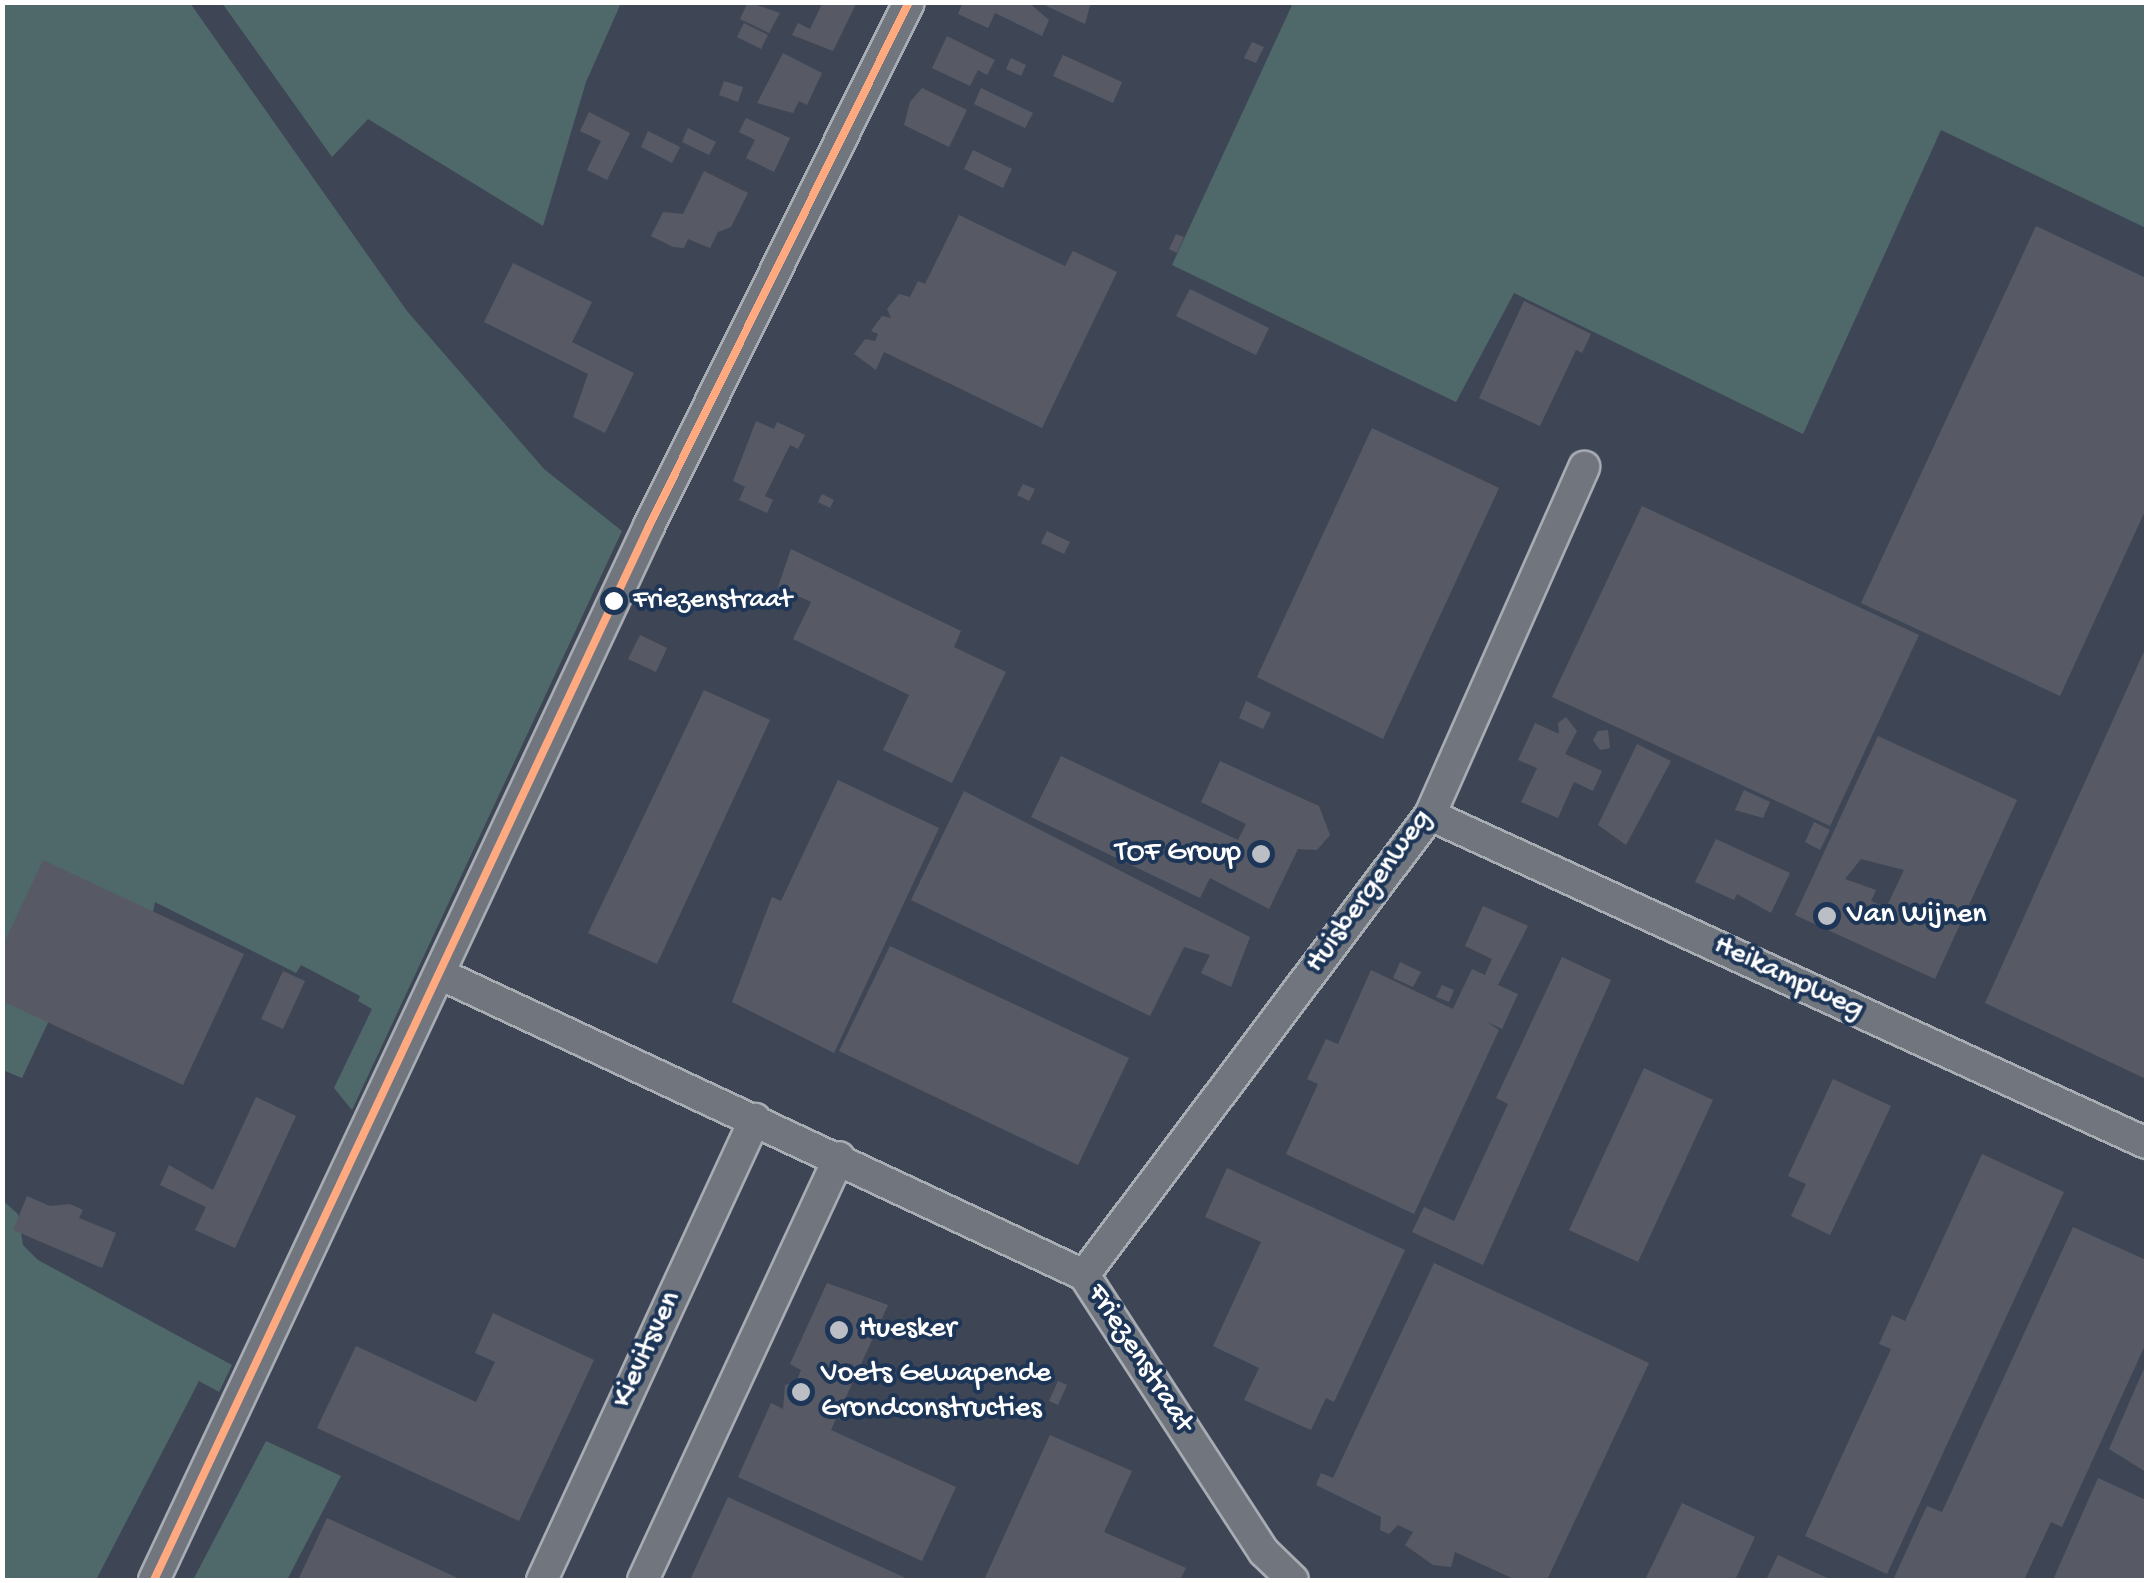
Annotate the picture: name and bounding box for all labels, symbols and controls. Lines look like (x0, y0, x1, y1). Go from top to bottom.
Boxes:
place label: Friezenstraat (633, 584, 792, 618)
marker: Friezenstraat (604, 591, 624, 611)
street label: Huisbergenweg (1299, 803, 1441, 981)
place label: TOF Group (1115, 836, 1241, 872)
marker: TOF Group (1250, 843, 1272, 865)
place label: Van Wijnen (1847, 898, 1986, 934)
marker: Van Wijnen (1816, 905, 1838, 927)
street label: Heikampweg (1707, 929, 1869, 1029)
street label: Friezenstraat (1077, 1278, 1201, 1440)
street label: Kievitsven (605, 1286, 691, 1414)
place label: Huesker (859, 1312, 956, 1348)
marker: Huesker (828, 1319, 850, 1341)
place label: Voets Gewapende Grondconstructies (821, 1357, 1051, 1428)
marker: Voets Gewapende Grondconstructies (790, 1381, 812, 1403)

